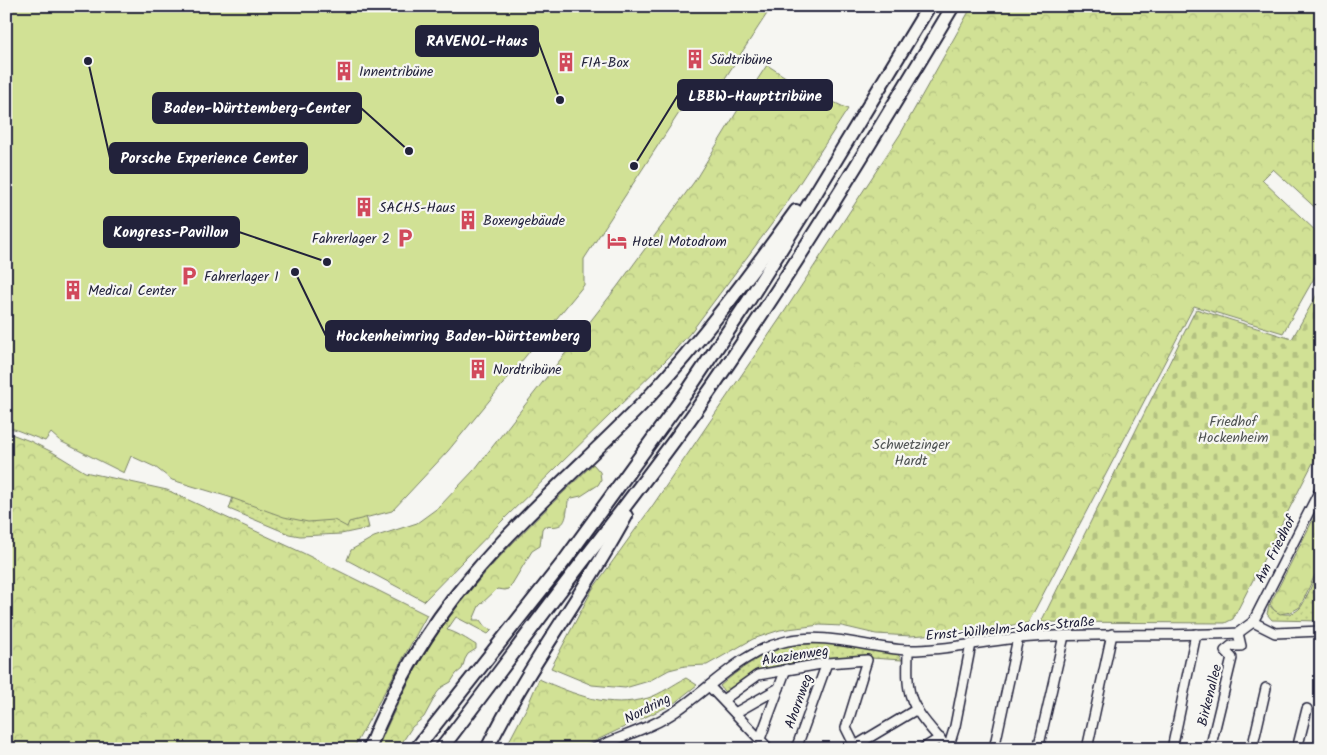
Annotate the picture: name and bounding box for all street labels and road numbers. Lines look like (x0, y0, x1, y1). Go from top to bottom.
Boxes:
street label: Am Friedhof (1250, 510, 1303, 587)
street label: Ernst-Wilhelm-Sachs-Straße (925, 611, 1096, 647)
street label: Akazienweg (760, 640, 830, 672)
street label: Birkenallee (1192, 661, 1228, 729)
street label: Ahornweg (779, 671, 819, 732)
street label: Nordring (620, 688, 675, 730)

